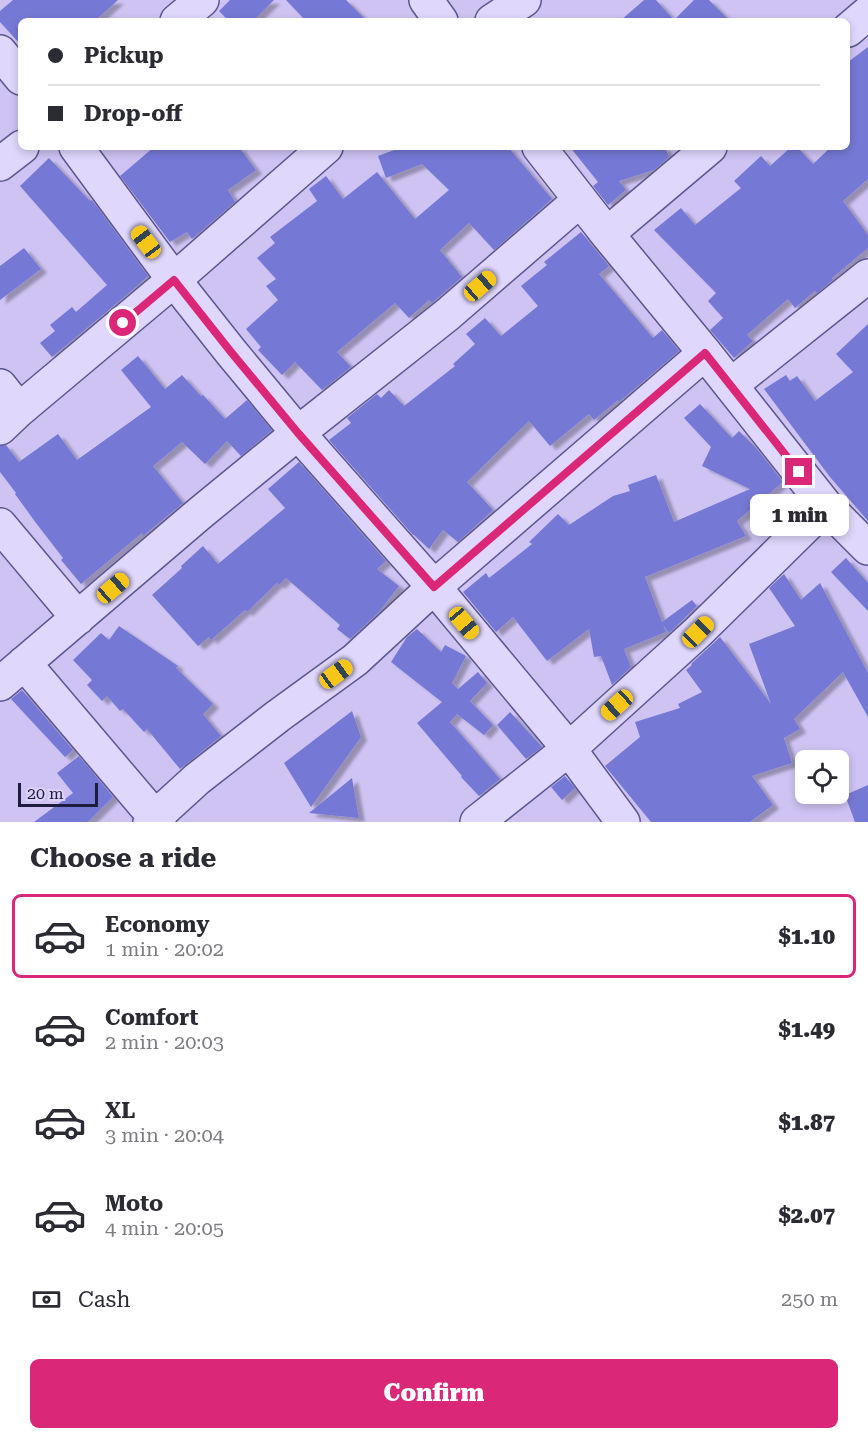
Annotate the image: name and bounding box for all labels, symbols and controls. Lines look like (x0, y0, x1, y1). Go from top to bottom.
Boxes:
text: Pickup (84, 43, 164, 68)
text: Drop-off (84, 101, 182, 126)
car (128, 222, 164, 262)
car (461, 267, 499, 305)
route start (109, 309, 136, 336)
route end (785, 458, 812, 485)
callout: 1 min (750, 493, 848, 535)
text: 1 min (771, 503, 828, 527)
car (94, 569, 132, 607)
car (446, 603, 482, 643)
car (679, 613, 717, 651)
car (316, 656, 356, 692)
car (598, 686, 636, 724)
map controls (795, 750, 849, 804)
button: locate (795, 750, 849, 804)
scale bar (18, 780, 98, 808)
text: 20 m (27, 784, 64, 803)
text: Choose a ride (30, 842, 216, 874)
icon: car (33, 909, 87, 963)
text: Economy (105, 912, 209, 937)
text: $1.10 (778, 924, 835, 949)
text: 1 min · 20:02 (105, 937, 224, 961)
icon: car (33, 1002, 87, 1056)
text: Comfort (105, 1005, 198, 1030)
text: $1.49 (778, 1017, 835, 1042)
text: 2 min · 20:03 (105, 1030, 224, 1054)
icon: car (33, 1095, 87, 1149)
text: XL (105, 1098, 135, 1123)
text: $1.87 (778, 1110, 835, 1135)
text: 3 min · 20:04 (105, 1123, 224, 1147)
icon: car (33, 1188, 87, 1242)
text: Moto (105, 1191, 163, 1216)
text: $2.07 (778, 1203, 835, 1228)
text: 4 min · 20:05 (105, 1216, 224, 1240)
icon: cash (30, 1283, 63, 1316)
text: Cash (78, 1287, 130, 1312)
text: 250 m (781, 1287, 838, 1311)
button: Confirm (30, 1359, 838, 1428)

